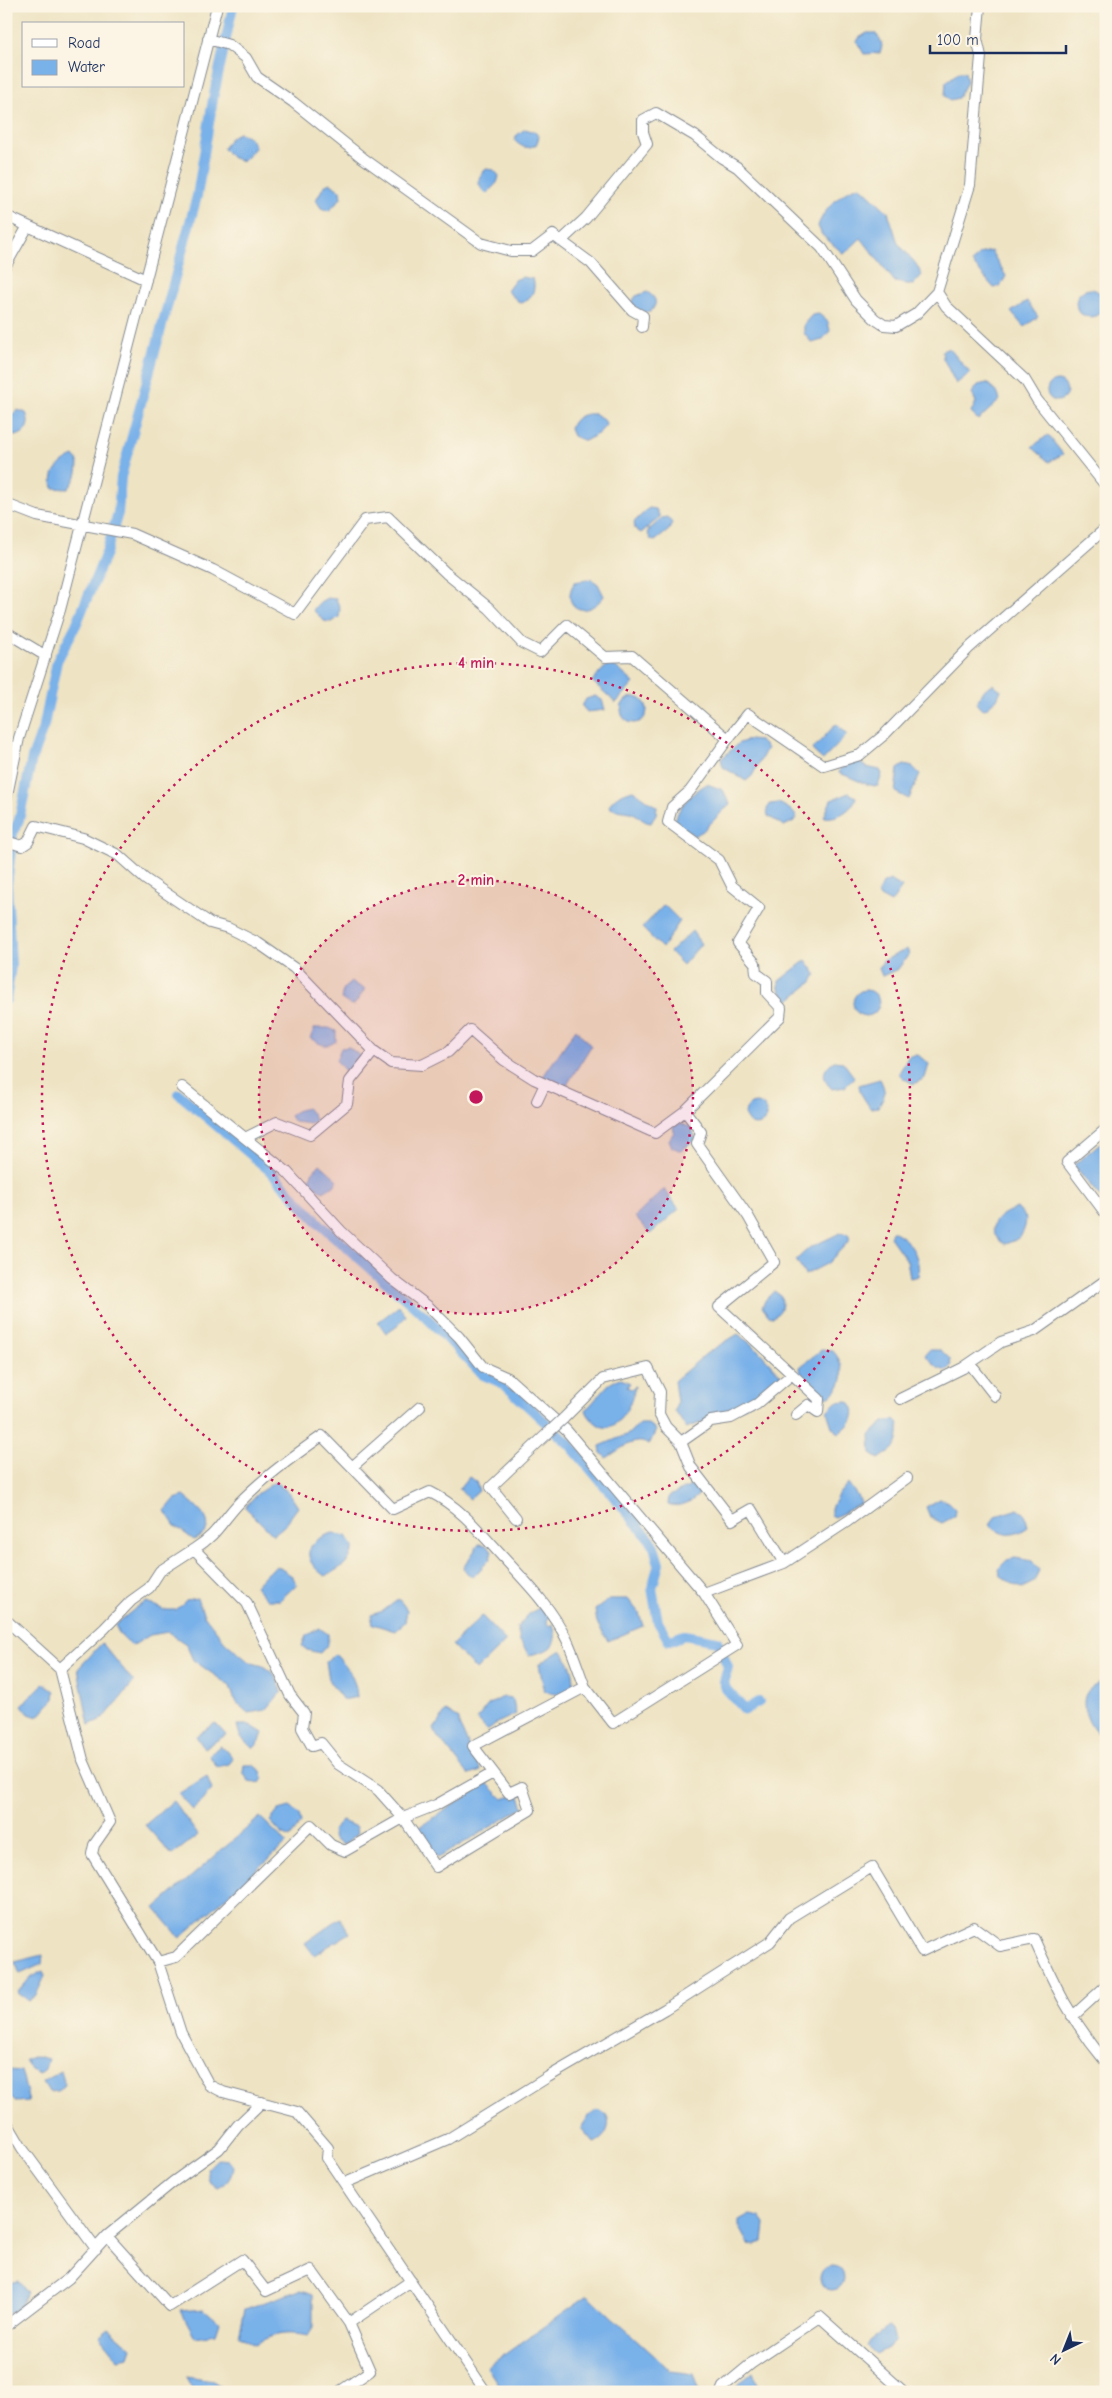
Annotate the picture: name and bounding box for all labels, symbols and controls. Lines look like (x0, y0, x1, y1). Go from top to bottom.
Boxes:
legend (22, 22, 185, 88)
scale bar (930, 22, 1066, 54)
text: 100 m (937, 31, 979, 49)
text: Road (68, 34, 100, 52)
text: Water (68, 58, 105, 76)
text: 4 min (458, 654, 494, 672)
text: 2 min (458, 871, 494, 889)
centre of rings (467, 1088, 485, 1106)
north arrow (1040, 2326, 1090, 2376)
text: N (1046, 2350, 1065, 2368)

